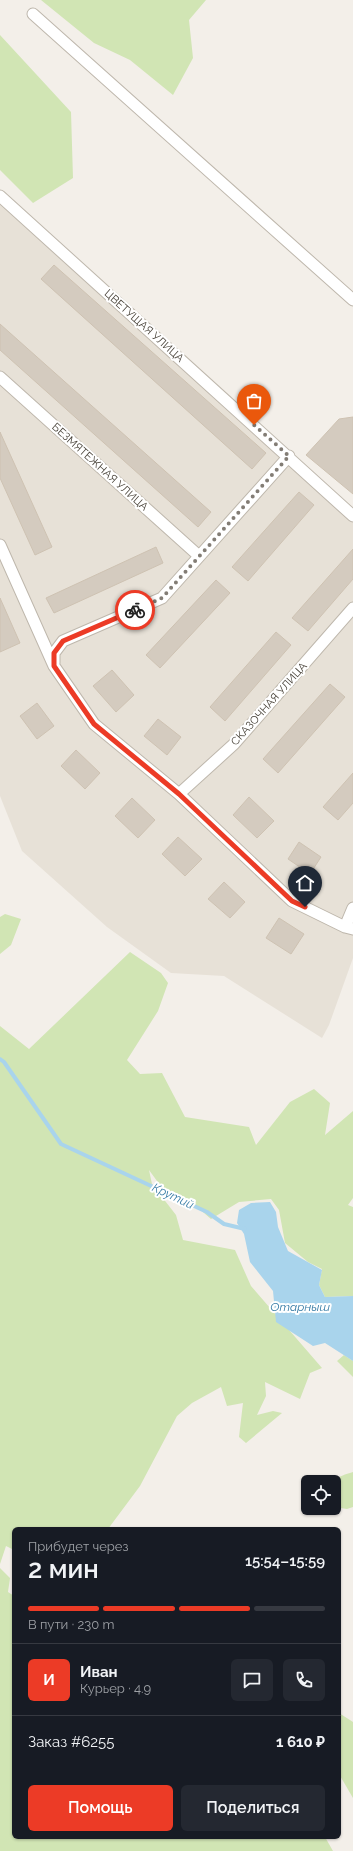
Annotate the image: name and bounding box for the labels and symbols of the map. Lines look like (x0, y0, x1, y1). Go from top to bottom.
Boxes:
street label: ЦВЕТУЩАЯ УЛИЦА (102, 287, 187, 365)
pin (237, 384, 271, 425)
street label: БЕЗМЯТЕЖНАЯ УЛИЦА (49, 420, 151, 514)
courier (115, 590, 155, 630)
street label: СКАЗОЧНАЯ УЛИЦА (228, 659, 310, 748)
pin (288, 866, 322, 907)
water label: Крутий (150, 1180, 196, 1212)
water label: Отарныш (270, 1300, 330, 1314)

